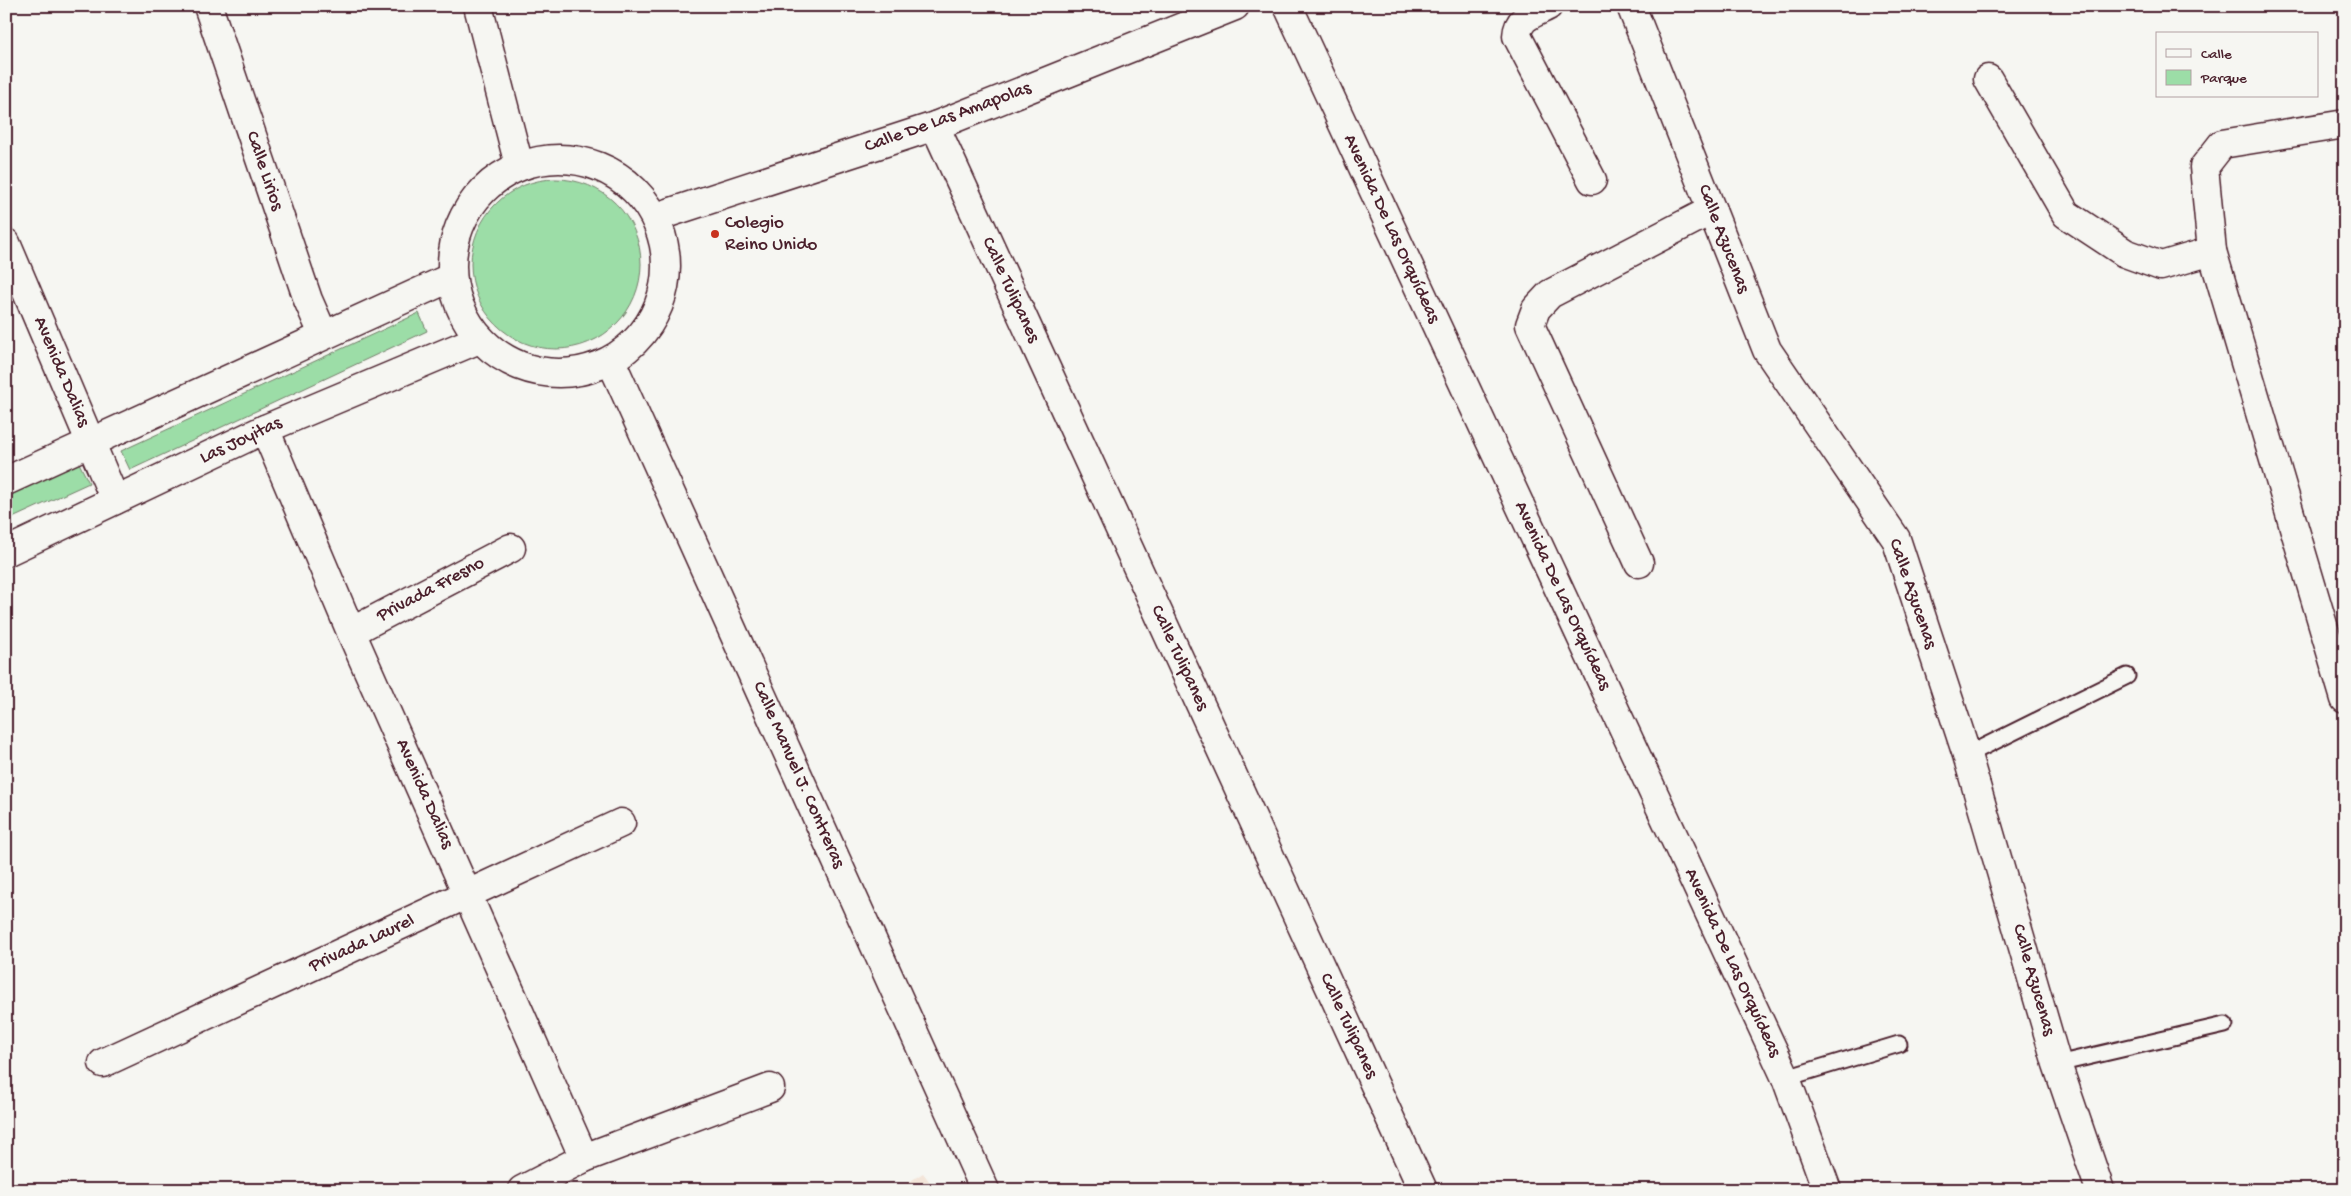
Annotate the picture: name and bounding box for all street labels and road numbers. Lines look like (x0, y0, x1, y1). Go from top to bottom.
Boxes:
street label: Calle De Las Amapolas (862, 77, 1035, 159)
street label: Calle Lirios (240, 128, 289, 215)
street label: Avenida De Las Orquídeas (1337, 131, 1445, 328)
street label: Calle Azucenas (1692, 181, 1755, 298)
street label: Calle Tulipanes (976, 234, 1045, 347)
street label: Avenida Dalias (27, 313, 95, 431)
street label: Las Joyitas (196, 412, 287, 470)
street label: Avenida De Las Orquídeas (1508, 498, 1616, 695)
street label: Calle Azucenas (1882, 536, 1942, 653)
street label: Privada Fresno (372, 552, 489, 628)
street label: Calle Tulipanes (1145, 602, 1214, 715)
street label: Calle Manuel J. Contreras (746, 678, 850, 873)
street label: Avenida Dalias (390, 736, 459, 853)
street label: Avenida De Las Orquídeas (1678, 865, 1786, 1062)
street label: Privada Laurel (305, 910, 418, 979)
street label: Calle Azucenas (2006, 922, 2060, 1039)
street label: Calle Tulipanes (1314, 970, 1383, 1083)

